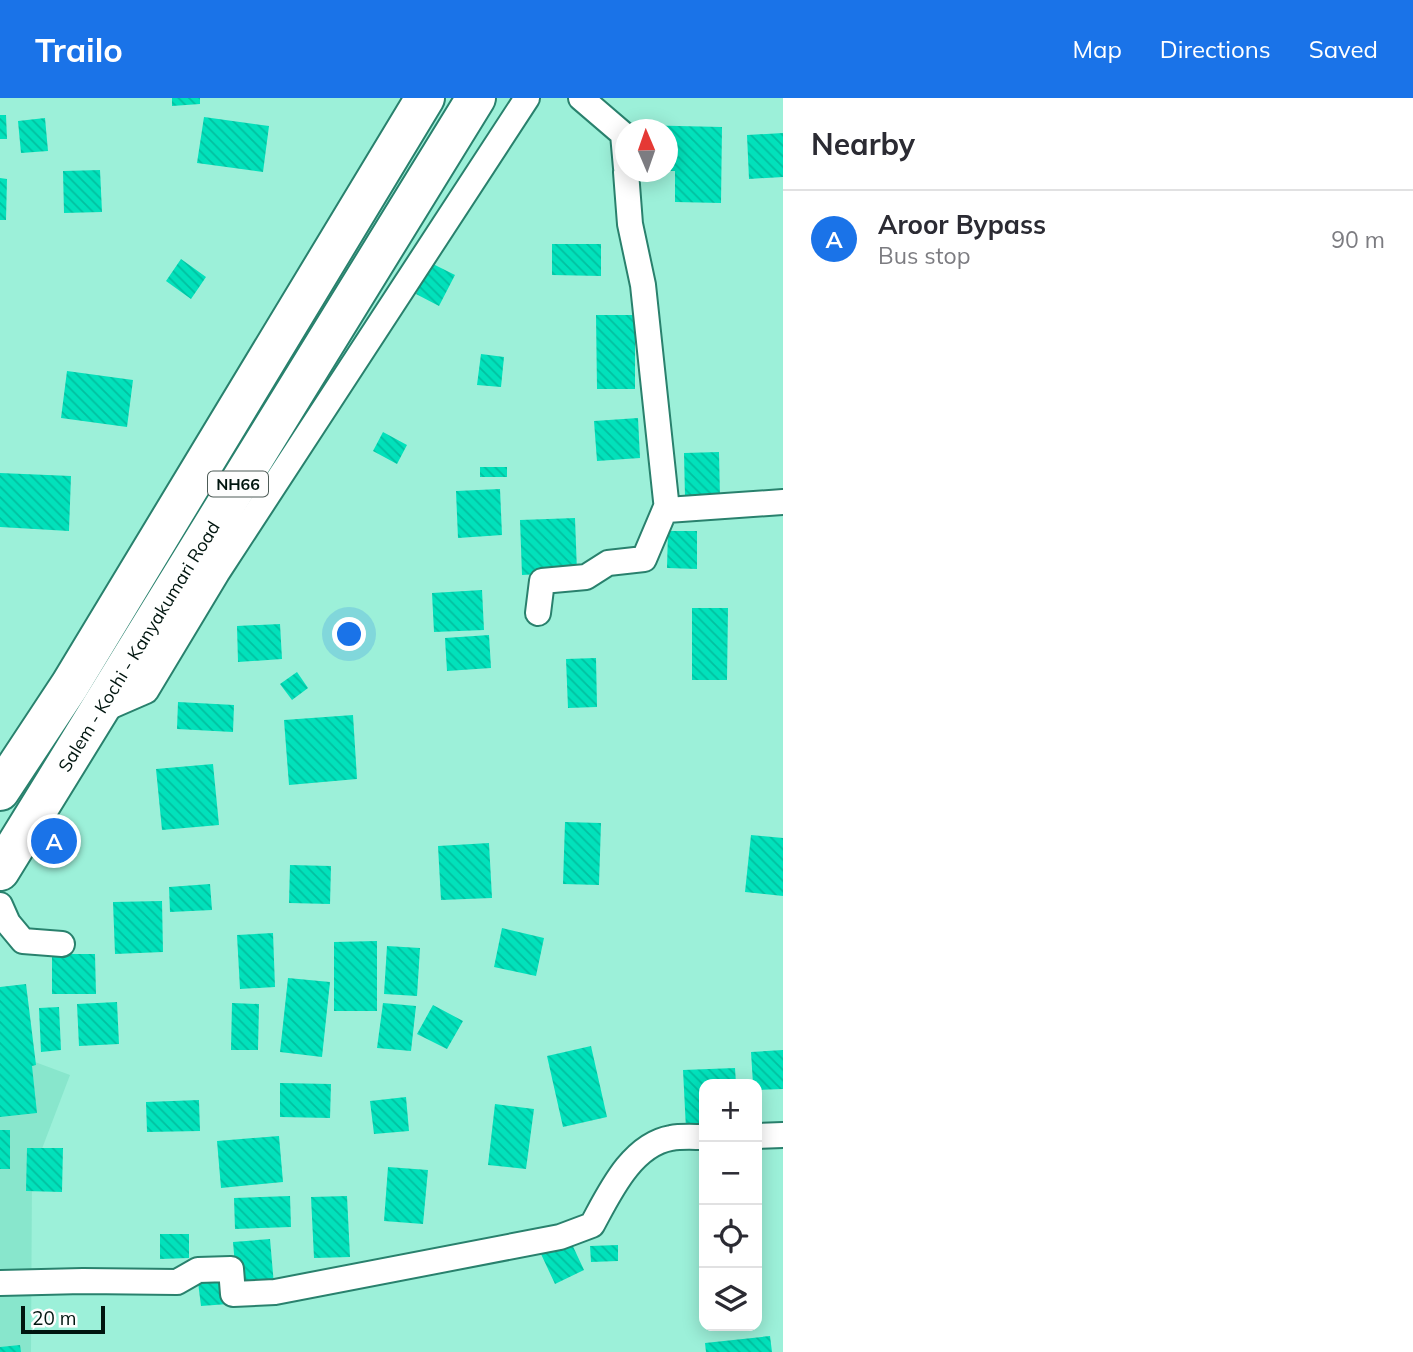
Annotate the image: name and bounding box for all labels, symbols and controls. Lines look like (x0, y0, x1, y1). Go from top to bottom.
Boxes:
text: Trailo (35, 29, 123, 70)
text: Map (1072, 34, 1122, 64)
text: Directions (1160, 34, 1271, 64)
text: Saved (1309, 34, 1378, 64)
north arrow (615, 119, 678, 182)
text: Nearby (811, 125, 915, 163)
text: Aroor Bypass (878, 208, 1046, 241)
text: A (825, 225, 843, 254)
text: 90 m (1331, 225, 1385, 254)
text: Bus stop (878, 241, 970, 270)
road number: NH66 (208, 472, 268, 496)
street label: Salem - Kochi - Kanyakumari Road (53, 517, 224, 776)
your location (332, 617, 366, 651)
pin: A (31, 815, 77, 867)
map controls (699, 1079, 762, 1331)
button: + (699, 1079, 762, 1142)
button: − (699, 1142, 762, 1205)
button: locate (699, 1205, 762, 1268)
button: layers (699, 1268, 762, 1331)
scale bar (21, 1303, 105, 1335)
text: 20 m (32, 1306, 76, 1330)

